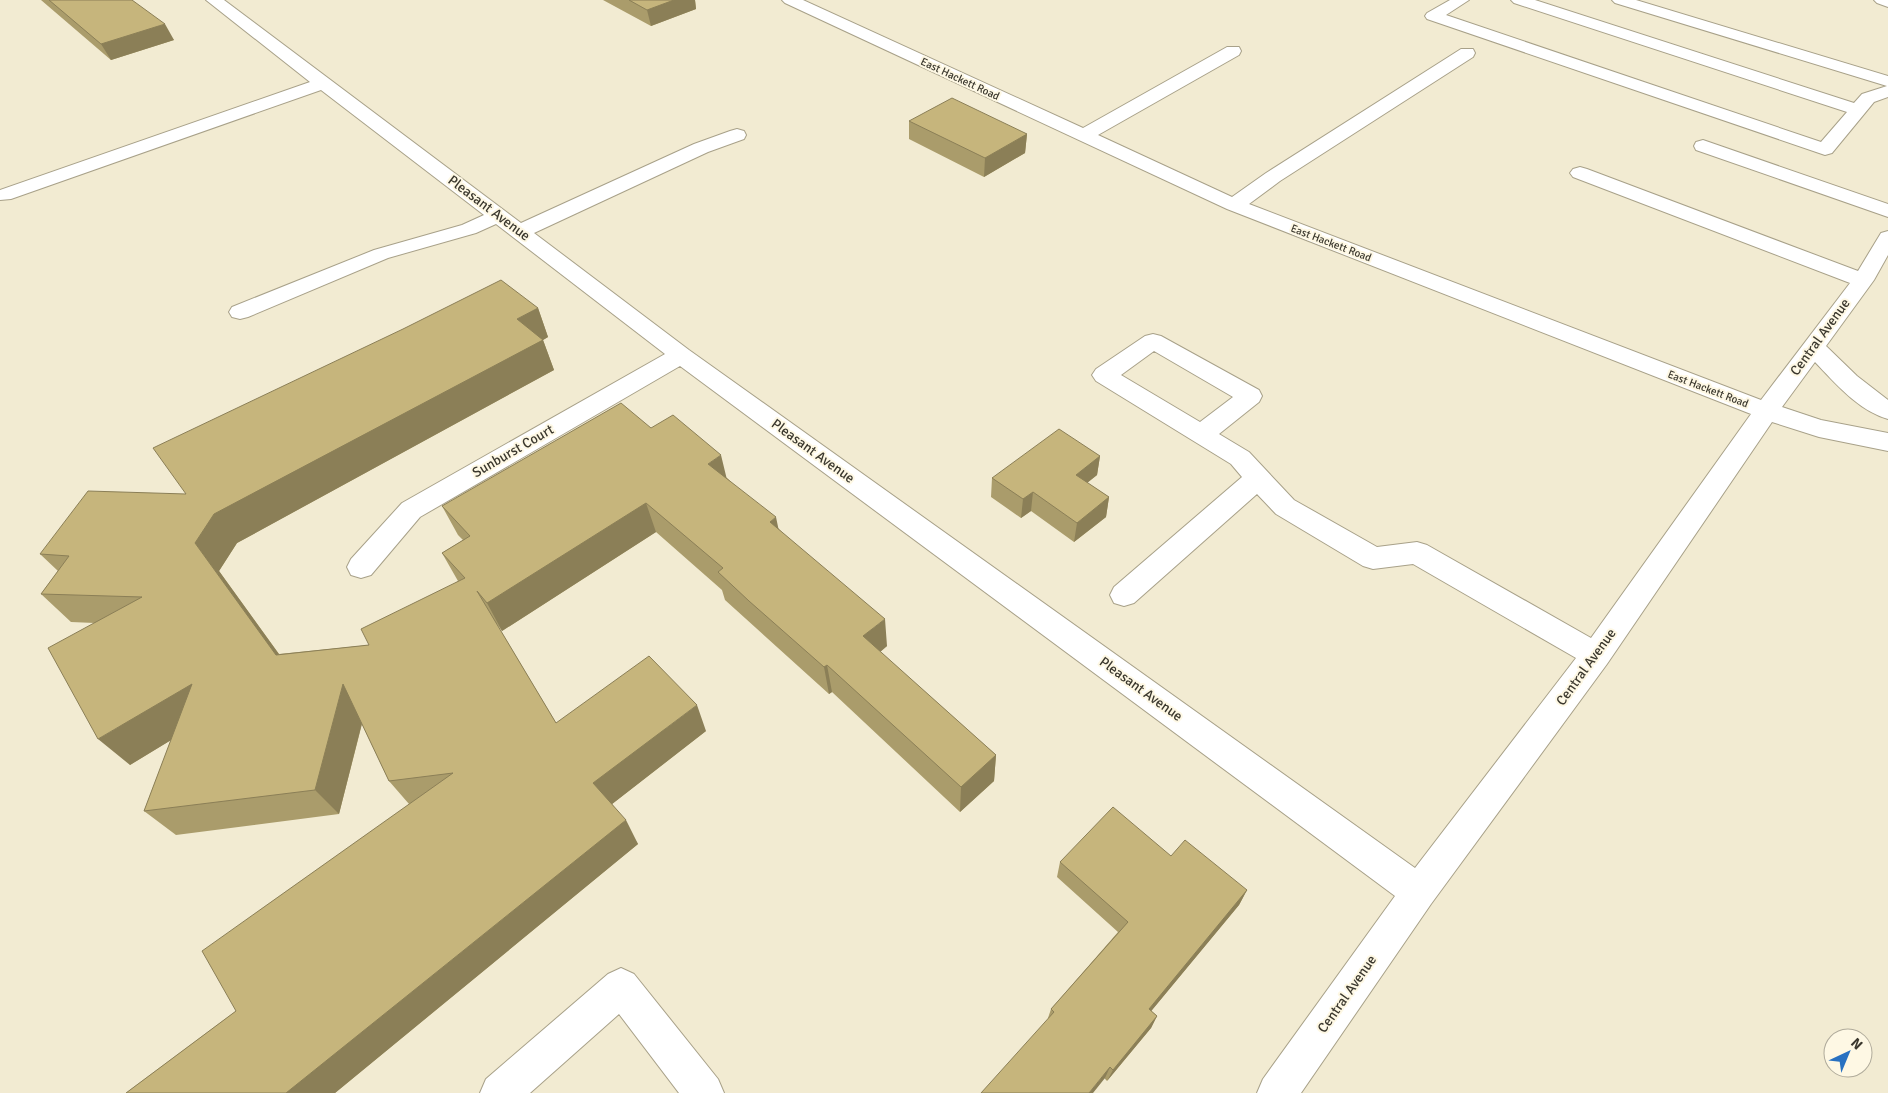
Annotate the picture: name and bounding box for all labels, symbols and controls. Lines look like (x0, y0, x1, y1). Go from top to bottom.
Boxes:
street label: East Hackett Road (919, 55, 1002, 103)
street label: Pleasant Avenue (444, 172, 534, 244)
street label: East Hackett Road (1289, 222, 1373, 264)
street label: Central Avenue (1786, 295, 1854, 379)
street label: East Hackett Road (1666, 368, 1750, 410)
street label: Pleasant Avenue (768, 415, 858, 487)
street label: Sunburst Court (469, 421, 557, 481)
street label: Central Avenue (1552, 625, 1620, 709)
street label: Pleasant Avenue (1096, 653, 1186, 725)
street label: Central Avenue (1314, 952, 1380, 1036)
north arrow (1823, 1028, 1873, 1078)
text: N (1847, 1035, 1866, 1054)

